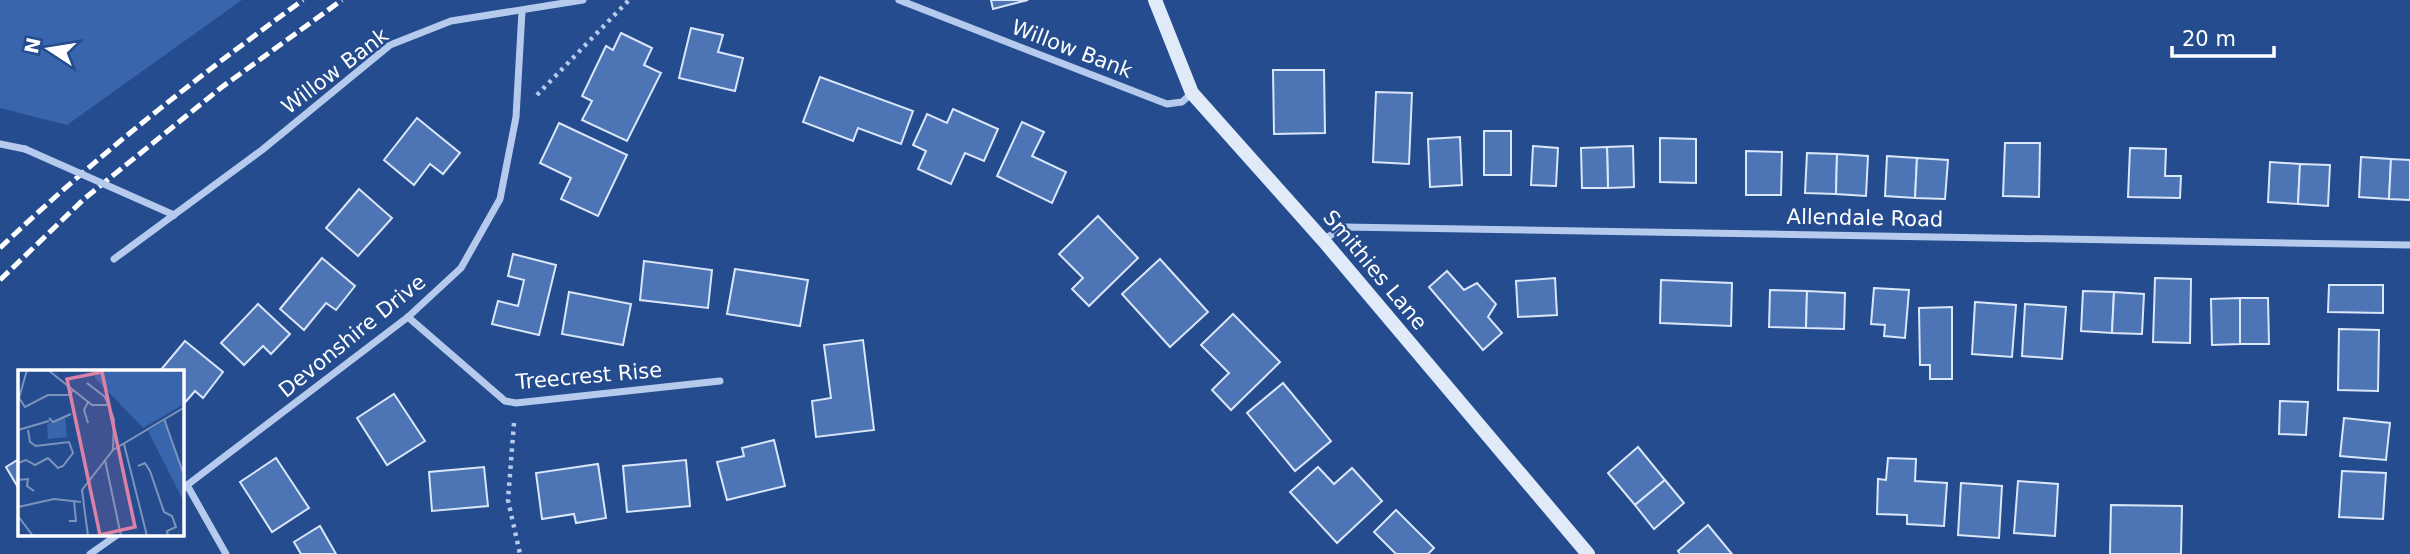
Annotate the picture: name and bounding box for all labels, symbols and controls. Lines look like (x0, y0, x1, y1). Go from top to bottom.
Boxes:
north arrow (14, 14, 84, 84)
scale bar (2172, 14, 2274, 58)
street label: Willow Bank (1008, 15, 1136, 83)
street label: Willow Bank (277, 23, 394, 119)
text: 20 m (2182, 27, 2236, 51)
text: N (20, 35, 45, 56)
street label: Smithies Lane (1318, 205, 1432, 335)
street label: Allendale Road (1787, 205, 1943, 231)
street label: Devonshire Drive (274, 270, 430, 402)
street label: Treecrest Rise (514, 358, 663, 394)
inset map (18, 370, 184, 536)

